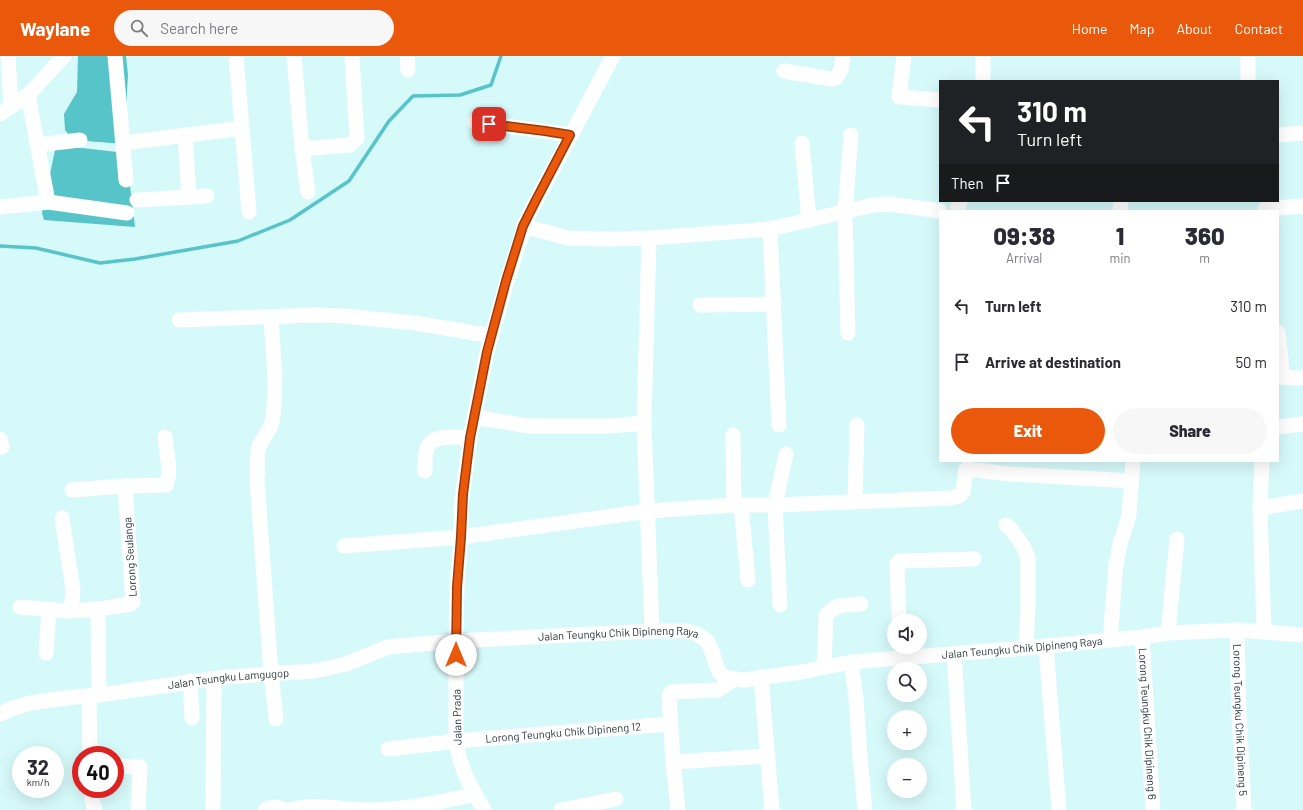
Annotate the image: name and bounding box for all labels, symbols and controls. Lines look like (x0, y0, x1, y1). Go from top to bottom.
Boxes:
search box (114, 10, 394, 46)
text: Waylane (20, 17, 90, 40)
icon: search (128, 17, 150, 39)
text: Search here (160, 19, 238, 37)
text: Home (1072, 20, 1108, 37)
text: Map (1130, 20, 1154, 37)
text: About (1176, 20, 1213, 37)
text: Contact (1235, 20, 1283, 37)
text: 310 m (1017, 94, 1087, 128)
icon: left (951, 96, 1003, 148)
pin (472, 107, 506, 141)
icon: arrive (478, 113, 500, 135)
text: Turn left (1017, 128, 1083, 150)
icon: arrive (992, 172, 1014, 194)
text: Then (951, 174, 984, 192)
text: 09:38 (993, 221, 1055, 250)
text: 1 (1116, 221, 1124, 250)
text: 360 (1185, 221, 1225, 250)
text: Arrival (1006, 250, 1042, 266)
text: min (1109, 250, 1130, 266)
text: m (1199, 250, 1210, 266)
icon: left (951, 295, 973, 317)
text: Turn left (985, 297, 1041, 315)
text: 310 m (1230, 297, 1267, 315)
icon: arrive (951, 351, 973, 373)
text: Arrive at destination (985, 353, 1121, 371)
text: 50 m (1235, 353, 1267, 371)
button: Exit (951, 408, 1105, 454)
button: Share (1113, 408, 1267, 454)
street label: Lorong Seulanga (120, 517, 139, 597)
map controls (887, 614, 927, 798)
button: sound (887, 614, 927, 654)
street label: Jalan Teungku Chik Dipineng Raya (538, 624, 701, 643)
position arrow (435, 634, 477, 676)
street label: Jalan Teungku Chik Dipineng Raya (941, 634, 1103, 661)
street label: Lorong Teungku Chik Dipineng 5 (1231, 644, 1250, 797)
street label: Lorong Teungku Chik Dipineng 6 (1137, 647, 1159, 800)
button: search (887, 662, 927, 702)
street label: Jalan Teungku Lamgugop (167, 666, 289, 691)
street label: Jalan Prada (450, 689, 463, 745)
button: + (887, 710, 927, 750)
street label: Lorong Teungku Chik Dipineng 12 (485, 719, 642, 745)
speed limit sign: 40 (72, 746, 124, 798)
text: 32 (27, 755, 49, 779)
button: − (887, 758, 927, 798)
text: km/h (27, 776, 49, 788)

